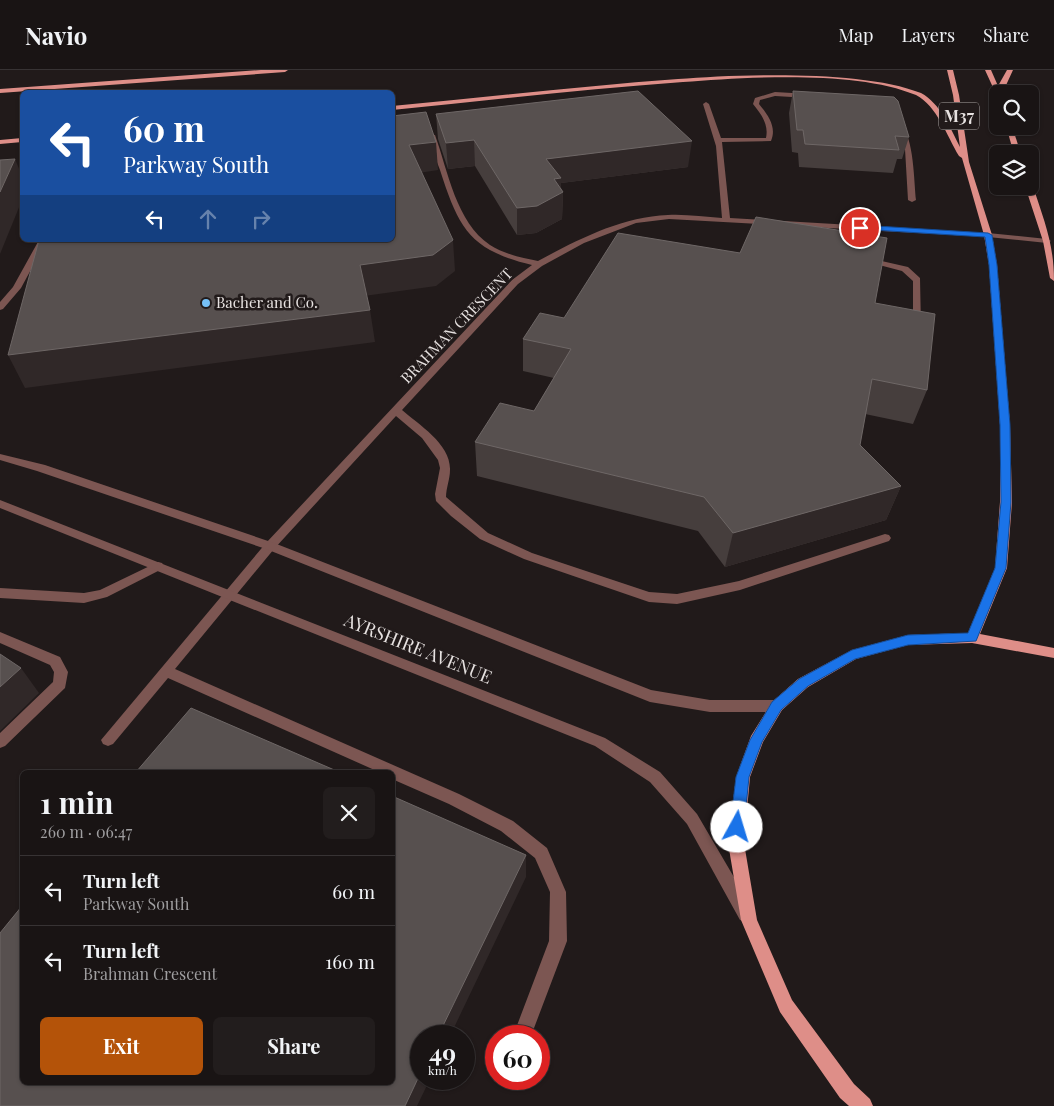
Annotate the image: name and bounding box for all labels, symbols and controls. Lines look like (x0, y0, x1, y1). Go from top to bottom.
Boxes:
text: Navio (25, 19, 87, 51)
text: Map (838, 23, 873, 47)
text: Layers (901, 23, 955, 47)
text: Share (983, 23, 1029, 47)
map controls (989, 85, 1039, 195)
button: search (989, 85, 1039, 135)
road number: M37 (939, 102, 979, 129)
text: 60 m (123, 104, 205, 151)
icon: left (40, 110, 105, 175)
button: layers (989, 145, 1039, 195)
text: Parkway South (123, 149, 269, 179)
icon: left (141, 205, 169, 233)
icon: ahead (194, 205, 222, 233)
icon: right (247, 205, 275, 233)
pin (839, 207, 881, 249)
icon: arrive (846, 214, 874, 242)
street label: BRAHMAN CRESCENT (396, 263, 516, 387)
place label: Bacher and Co. (216, 292, 318, 312)
marker: Bacher and Co. (200, 297, 212, 309)
street label: AYRSHIRE AVENUE (340, 607, 496, 689)
text: 1 min (40, 782, 114, 822)
button: close (323, 787, 375, 839)
position arrow (710, 800, 762, 852)
text: 260 m · 06:47 (40, 821, 132, 842)
text: Turn left (83, 867, 160, 893)
icon: left (40, 877, 68, 905)
text: 60 m (332, 878, 375, 904)
text: Parkway South (83, 893, 189, 914)
text: Turn left (83, 937, 160, 963)
icon: left (40, 947, 68, 975)
text: 160 m (325, 948, 375, 974)
text: Brahman Crescent (83, 963, 217, 984)
button: Exit (40, 1017, 203, 1075)
button: Share (213, 1017, 375, 1075)
speed limit sign: 60 (485, 1025, 550, 1090)
text: 49 (429, 1035, 456, 1068)
text: km/h (428, 1062, 457, 1078)

